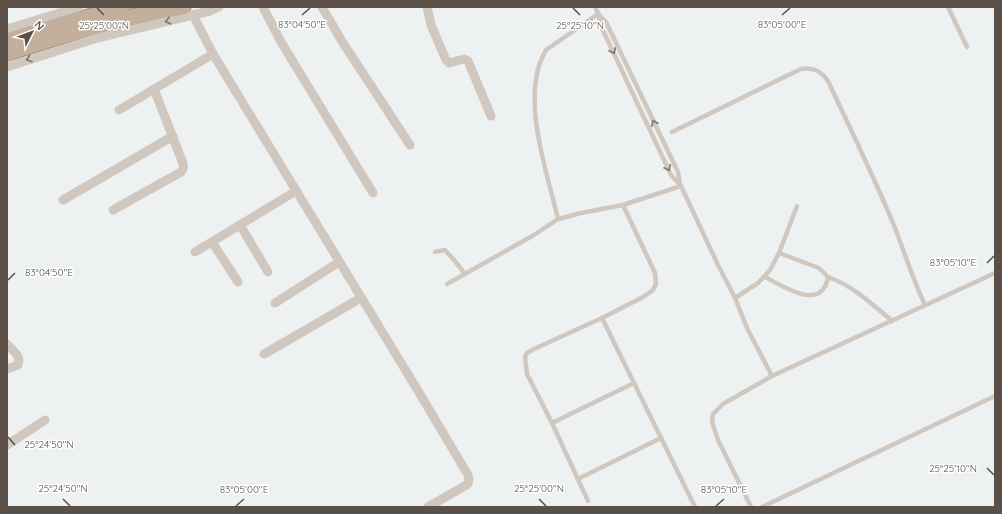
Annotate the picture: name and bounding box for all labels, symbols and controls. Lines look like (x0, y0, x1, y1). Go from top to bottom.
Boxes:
north arrow (12, 12, 52, 52)
one-way arrow (165, 16, 171, 24)
text: N (32, 18, 47, 33)
text: 83°04'50"E (278, 18, 326, 31)
text: 83°05'00"E (758, 18, 807, 31)
text: 25°25'00"N (79, 19, 129, 32)
text: 25°25'10"N (556, 19, 604, 32)
one-way arrow (608, 47, 616, 54)
one-way arrow (26, 55, 33, 63)
one-way arrow (651, 119, 659, 127)
one-way arrow (663, 164, 671, 172)
text: 83°05'10"E (930, 256, 977, 269)
text: 83°04'50"E (25, 266, 73, 279)
text: 25°24'50"N (24, 438, 74, 451)
text: 25°25'10"N (929, 462, 977, 475)
text: 25°24'50"N (38, 482, 88, 495)
text: 25°25'00"N (514, 482, 564, 495)
text: 83°05'00"E (220, 483, 269, 496)
text: 83°05'10"E (701, 483, 748, 496)

